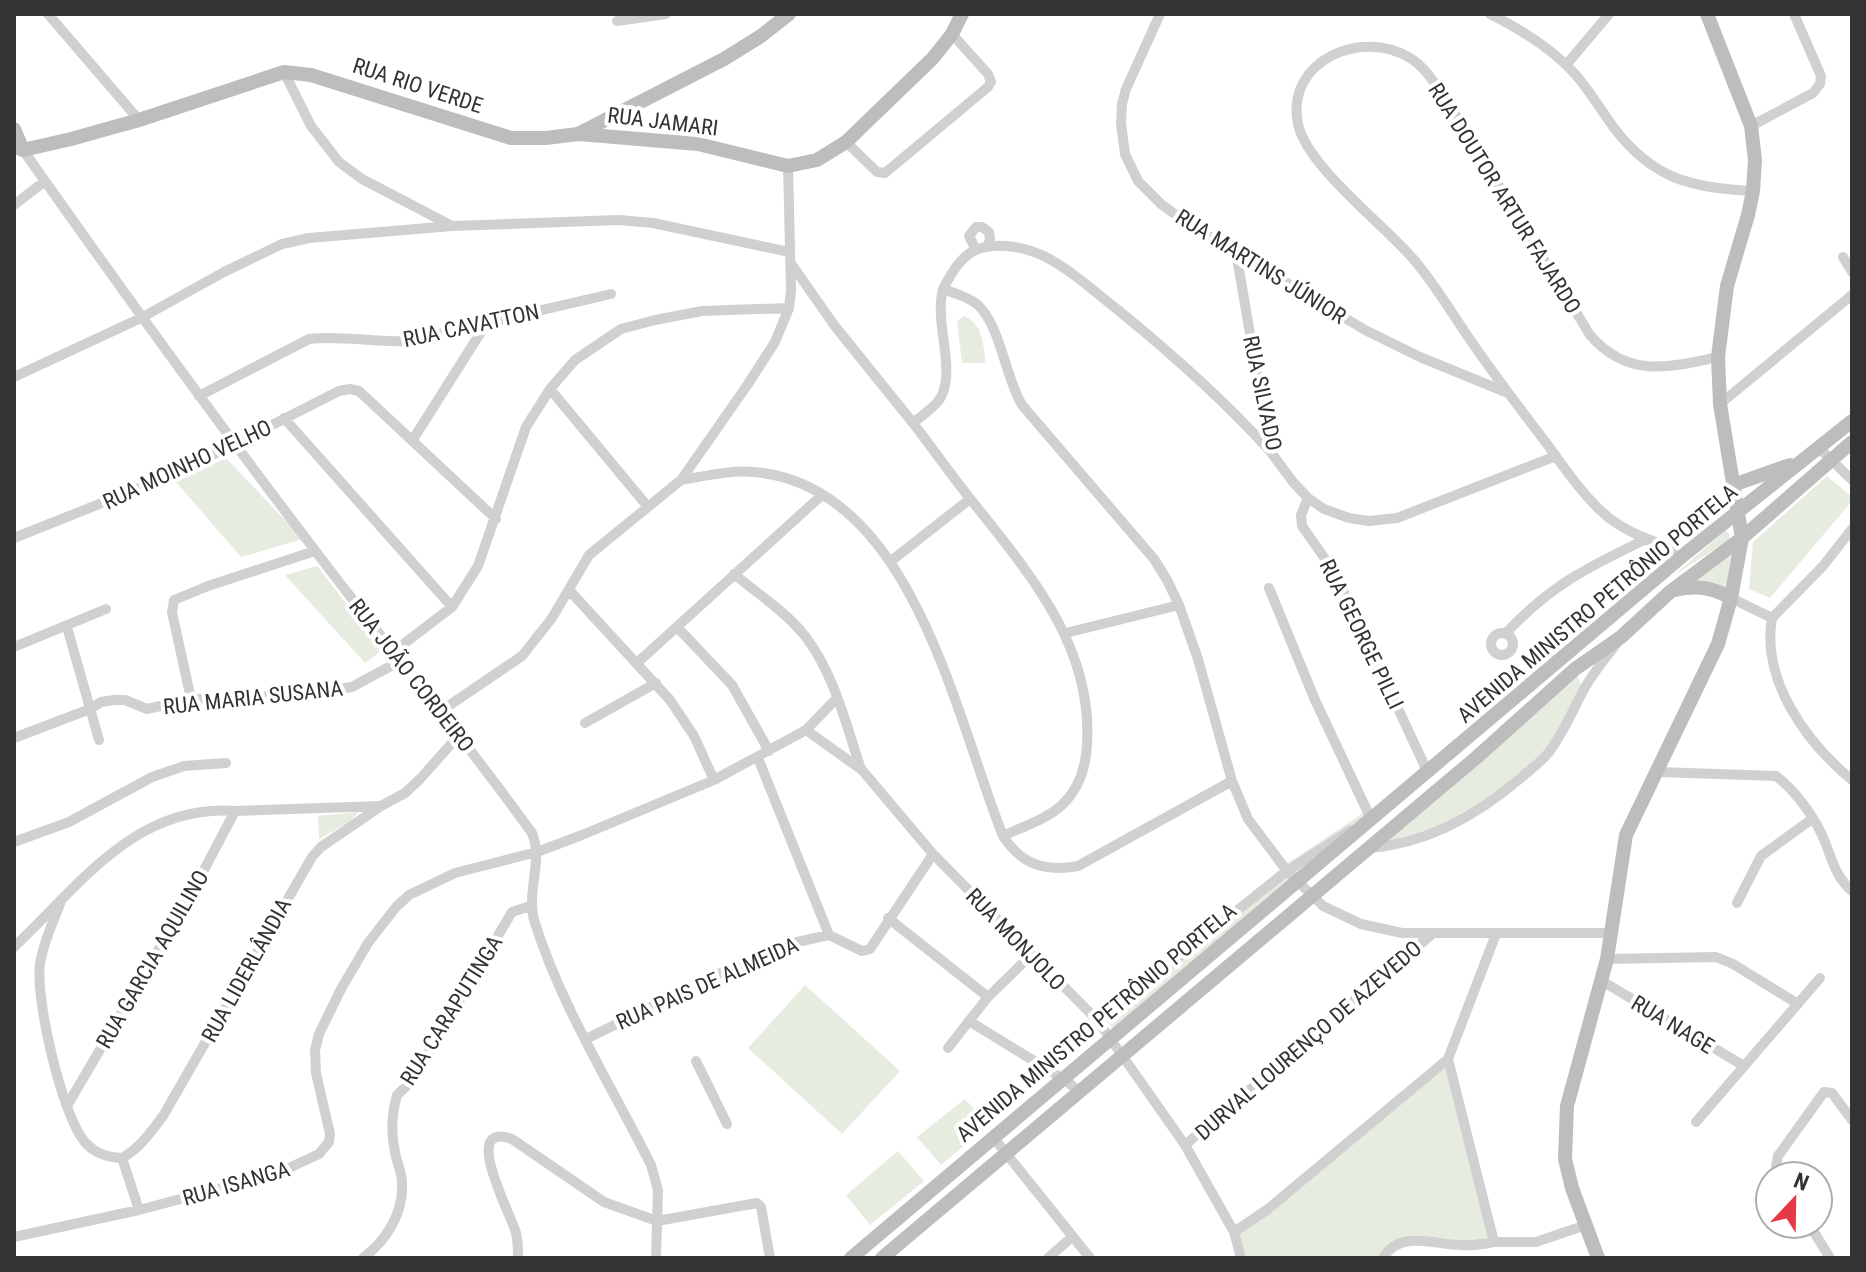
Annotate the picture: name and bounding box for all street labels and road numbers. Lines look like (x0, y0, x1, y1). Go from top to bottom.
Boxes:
street label: RUA RIO VERDE (350, 53, 486, 118)
street label: RUA DOUTOR ARTUR FAJARDO (1423, 79, 1586, 318)
street label: RUA JAMARI (606, 102, 720, 141)
street label: RUA MARTINS JÚNIOR (1171, 203, 1351, 329)
street label: RUA CAVATTON (401, 299, 541, 352)
street label: RUA SILVADO (1238, 333, 1287, 453)
street label: RUA MOINHO VELHO (99, 414, 275, 514)
street label: AVENIDA MINISTRO PETRÔNIO PORTELA (1452, 478, 1742, 728)
street label: RUA GEORGE PILLI (1314, 555, 1409, 713)
street label: RUA JOÃO CORDEIRO (344, 594, 479, 757)
street label: RUA MARIA SUSANA (162, 676, 344, 719)
street label: RUA GARCIA AQUILINO (91, 866, 214, 1053)
street label: RUA MONJOLO (961, 883, 1070, 995)
street label: RUA LIDERLÂNDIA (197, 894, 296, 1047)
street label: AVENIDA MINISTRO PETRÔNIO PORTELA (951, 897, 1241, 1147)
street label: RUA CARAPUTINGA (395, 931, 508, 1090)
street label: RUA PAIS DE ALMEIDA (612, 932, 802, 1035)
street label: DURVAL LOURENÇO DE AZEVEDO (1190, 935, 1426, 1145)
street label: RUA NAGE (1627, 990, 1719, 1059)
street label: RUA ISANGA (180, 1156, 293, 1211)

